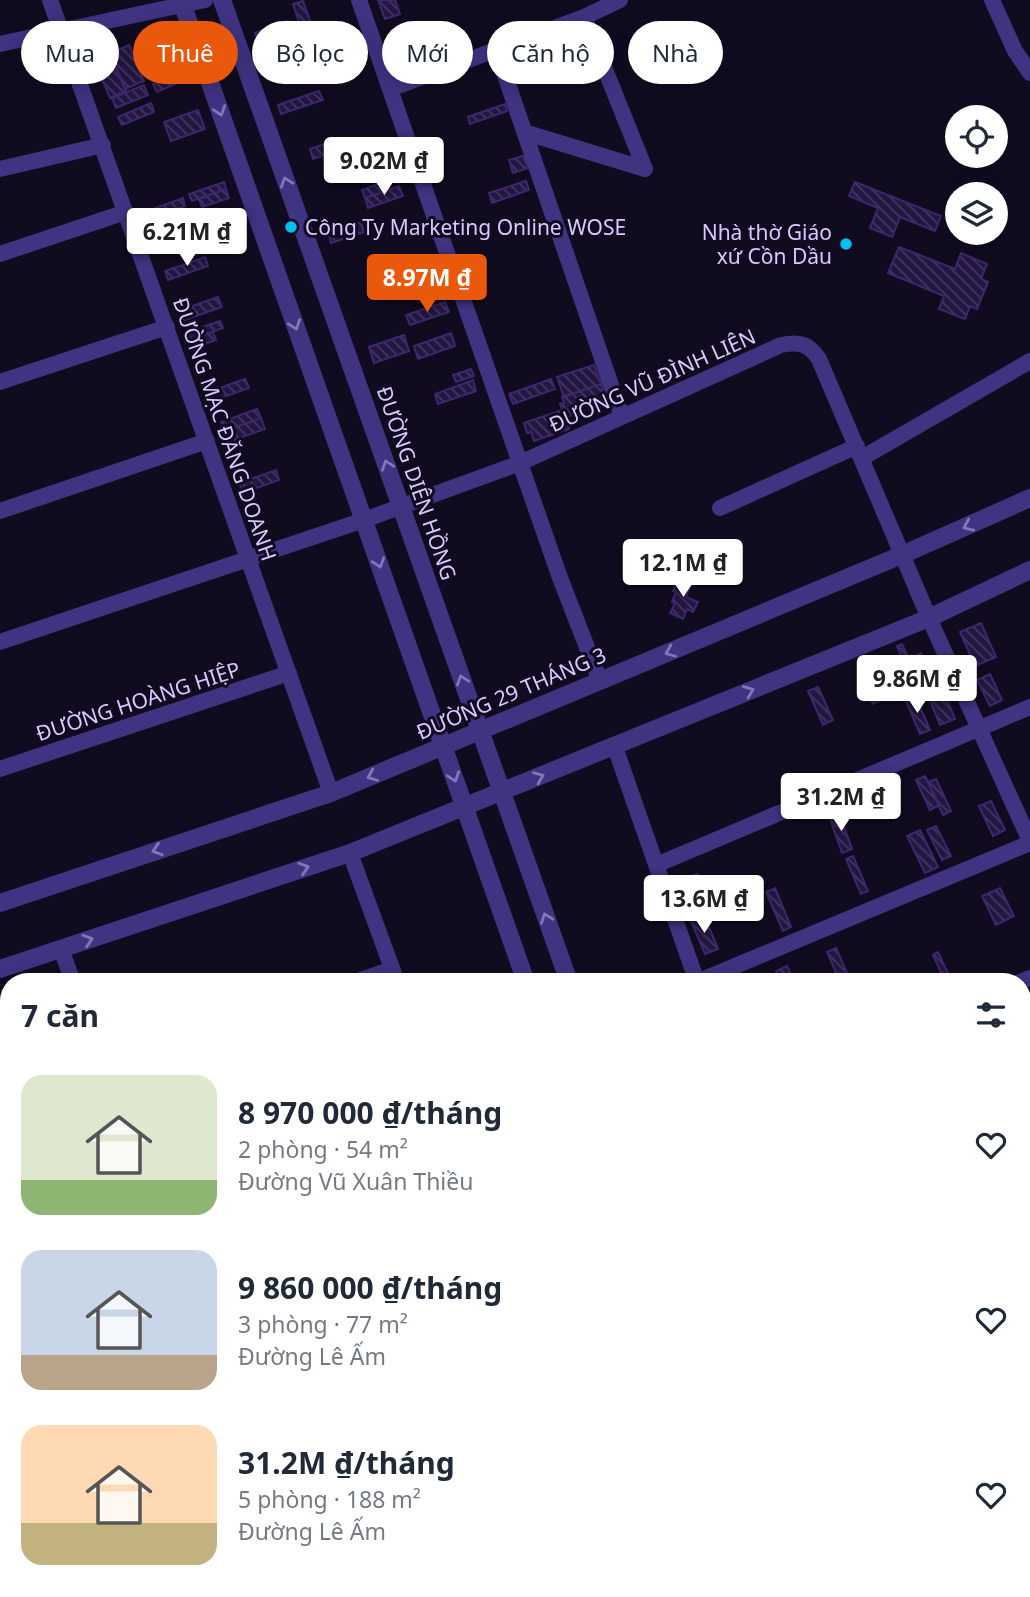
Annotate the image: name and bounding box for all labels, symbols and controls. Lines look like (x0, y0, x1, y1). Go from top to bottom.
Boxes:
chip: Mua (21, 21, 119, 84)
chip: Thuê (133, 21, 238, 84)
chip: Bộ lọc (252, 21, 368, 84)
chip: Mới (382, 21, 473, 84)
chip: Căn hộ (487, 21, 614, 84)
chip: Nhà (628, 21, 723, 84)
one-way arrow (211, 104, 225, 116)
map controls (945, 105, 1008, 245)
button: locate (945, 105, 1008, 168)
pin: 9.02M ₫ (319, 138, 449, 197)
text: 9.02M ₫ (340, 144, 428, 176)
one-way arrow (280, 176, 294, 188)
button: layers (945, 182, 1008, 245)
pin: 6.21M ₫ (122, 208, 252, 268)
place label: Công Ty Marketing Online WOSE (305, 213, 626, 241)
text: 6.21M ₫ (143, 215, 231, 247)
place label: Nhà thờ Giáo xứ Cồn Dầu (702, 218, 832, 270)
marker: Công Ty Marketing Online WOSE (283, 219, 299, 235)
marker: Nhà thờ Giáo xứ Cồn Dầu (838, 236, 854, 252)
pin: 8.97M ₫ (362, 254, 492, 314)
text: 8.97M ₫ (383, 261, 471, 293)
street label: ĐƯỜNG MẠC ĐĂNG DOANH (167, 294, 283, 564)
one-way arrow (287, 319, 301, 331)
street label: ĐƯỜNG VŨ ĐÌNH LIÊN (544, 322, 760, 438)
street label: ĐƯỜNG DIÊN HỒNG (371, 382, 463, 584)
one-way arrow (381, 460, 395, 472)
one-way arrow (962, 518, 975, 532)
pin: 12.1M ₫ (618, 540, 748, 599)
text: 12.1M ₫ (639, 546, 727, 578)
one-way arrow (371, 556, 385, 568)
street label: ĐƯỜNG 29 THÁNG 3 (412, 640, 610, 746)
one-way arrow (664, 644, 677, 658)
street label: ĐƯỜNG HOÀNG HIỆP (32, 655, 244, 747)
pin: 9.86M ₫ (852, 656, 982, 715)
text: 9.86M ₫ (873, 662, 961, 694)
one-way arrow (457, 674, 471, 686)
one-way arrow (743, 686, 755, 700)
one-way arrow (367, 767, 379, 781)
one-way arrow (446, 771, 460, 783)
one-way arrow (532, 772, 544, 786)
pin: 31.2M ₫ (776, 774, 906, 833)
text: 31.2M ₫ (797, 780, 885, 812)
one-way arrow (152, 842, 164, 856)
one-way arrow (297, 862, 309, 876)
pin: 13.6M ₫ (639, 876, 769, 935)
text: 13.6M ₫ (660, 882, 748, 914)
one-way arrow (540, 912, 554, 924)
one-way arrow (81, 934, 94, 948)
text: 7 căn (21, 995, 99, 1036)
icon: filters (972, 996, 1010, 1034)
text: 8 970 000 ₫/tháng (238, 1092, 502, 1133)
icon: home (77, 1103, 161, 1187)
icon: heart (972, 1126, 1010, 1164)
text: 2 phòng · 54 m² (238, 1133, 408, 1165)
text: Đường Vũ Xuân Thiều (238, 1165, 473, 1197)
text: 9 860 000 ₫/tháng (238, 1267, 502, 1308)
icon: home (77, 1278, 161, 1362)
icon: heart (972, 1301, 1010, 1339)
text: 3 phòng · 77 m² (238, 1308, 408, 1340)
text: Đường Lê Ấm (238, 1340, 386, 1372)
text: 31.2M ₫/tháng (238, 1442, 455, 1483)
icon: home (77, 1453, 161, 1537)
icon: heart (972, 1476, 1010, 1514)
text: 5 phòng · 188 m² (238, 1483, 421, 1515)
text: Đường Lê Ấm (238, 1515, 386, 1547)

